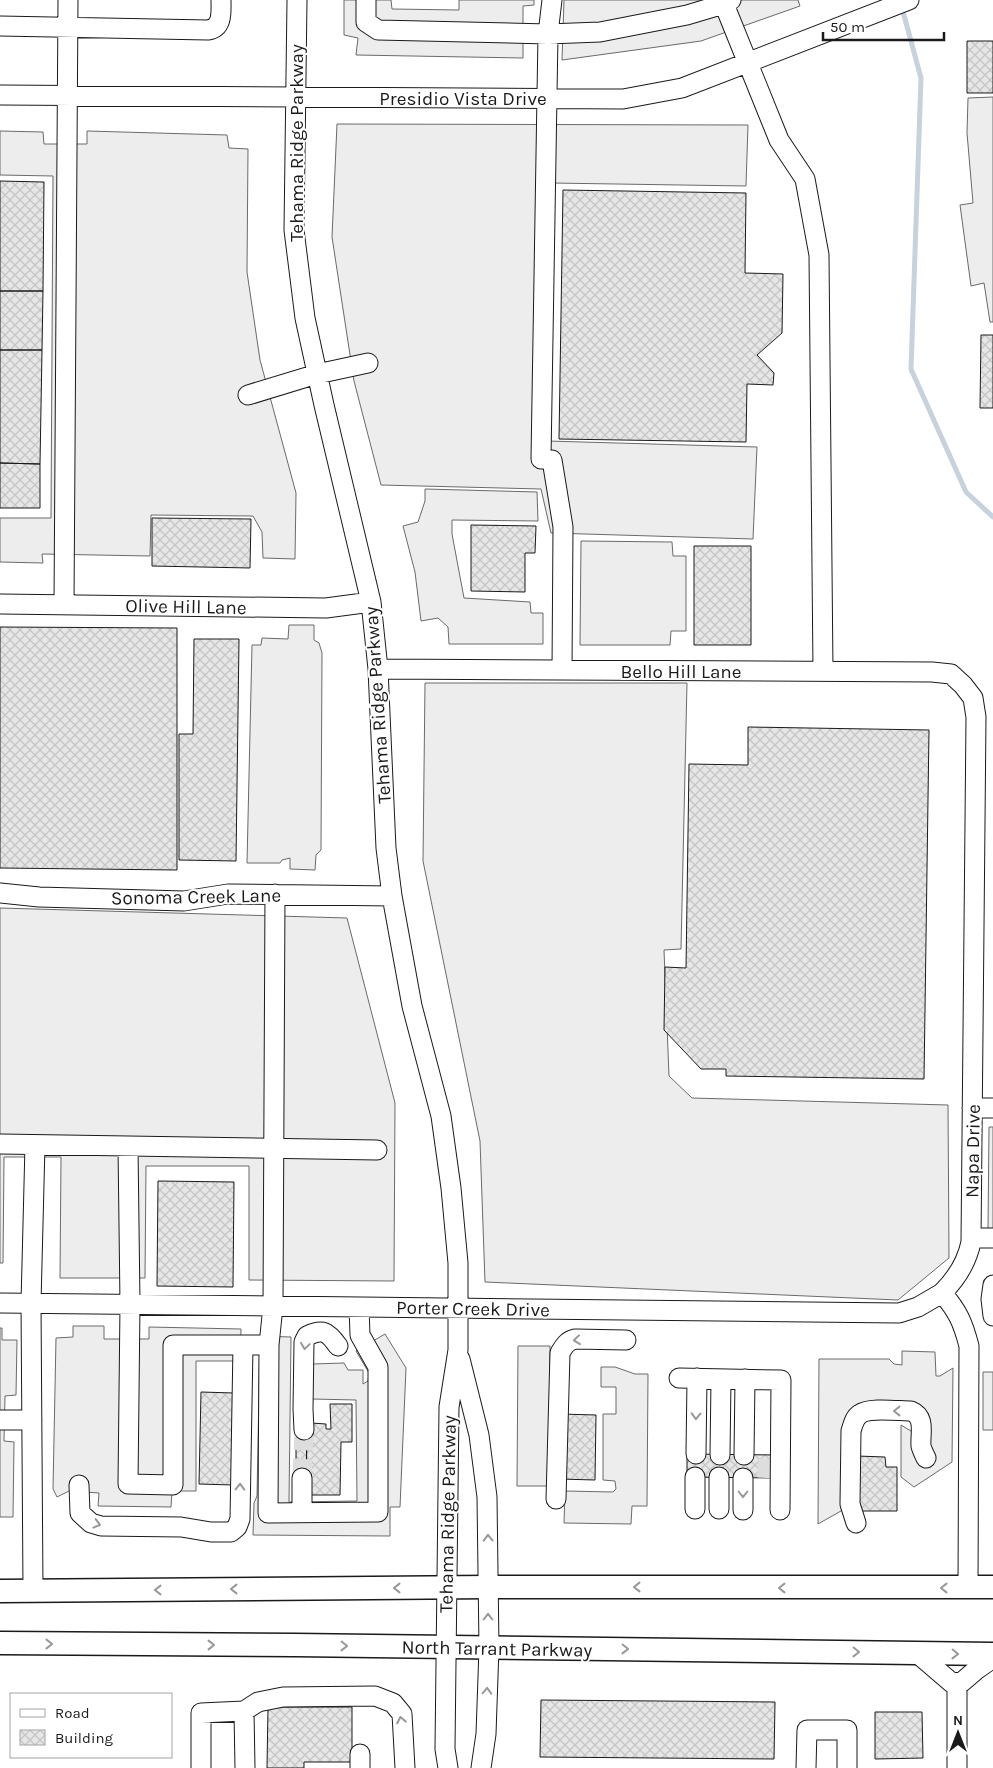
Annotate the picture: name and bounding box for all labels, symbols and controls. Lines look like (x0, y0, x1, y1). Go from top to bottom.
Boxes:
scale bar (823, 10, 944, 42)
text: 50 m (830, 18, 865, 36)
street label: Tehama Ridge Parkway (286, 44, 308, 242)
street label: Presidio Vista Drive (379, 88, 547, 110)
street label: Olive Hill Lane (125, 595, 247, 619)
street label: Tehama Ridge Parkway (360, 605, 396, 804)
street label: Bello Hill Lane (620, 661, 742, 683)
street label: Sonoma Creek Lane (111, 885, 281, 909)
street label: Napa Drive (961, 1104, 985, 1198)
street label: Porter Creek Drive (396, 1297, 550, 1321)
one-way arrow (573, 1334, 581, 1345)
one-way arrow (300, 1342, 311, 1350)
one-way arrow (893, 1406, 901, 1416)
one-way arrow (691, 1413, 701, 1421)
street label: Tehama Ridge Parkway (435, 1415, 461, 1613)
one-way arrow (235, 1482, 246, 1490)
one-way arrow (738, 1490, 748, 1498)
one-way arrow (93, 1518, 101, 1529)
one-way arrow (482, 1534, 493, 1542)
one-way arrow (632, 1582, 640, 1592)
one-way arrow (393, 1583, 400, 1593)
one-way arrow (778, 1583, 786, 1593)
one-way arrow (940, 1583, 948, 1593)
one-way arrow (154, 1584, 162, 1595)
one-way arrow (230, 1584, 238, 1594)
one-way arrow (483, 1613, 493, 1621)
street label: North Tarrant Parkway (401, 1636, 593, 1662)
one-way arrow (45, 1639, 53, 1649)
one-way arrow (208, 1640, 215, 1650)
one-way arrow (340, 1641, 348, 1651)
one-way arrow (621, 1644, 629, 1655)
one-way arrow (852, 1647, 860, 1658)
one-way arrow (952, 1649, 959, 1659)
one-way arrow (482, 1686, 493, 1694)
legend (10, 1693, 172, 1758)
text: Road (55, 1704, 90, 1722)
north arrow (933, 1708, 983, 1758)
text: N (953, 1712, 963, 1729)
one-way arrow (397, 1715, 407, 1724)
text: Building (55, 1729, 113, 1747)

